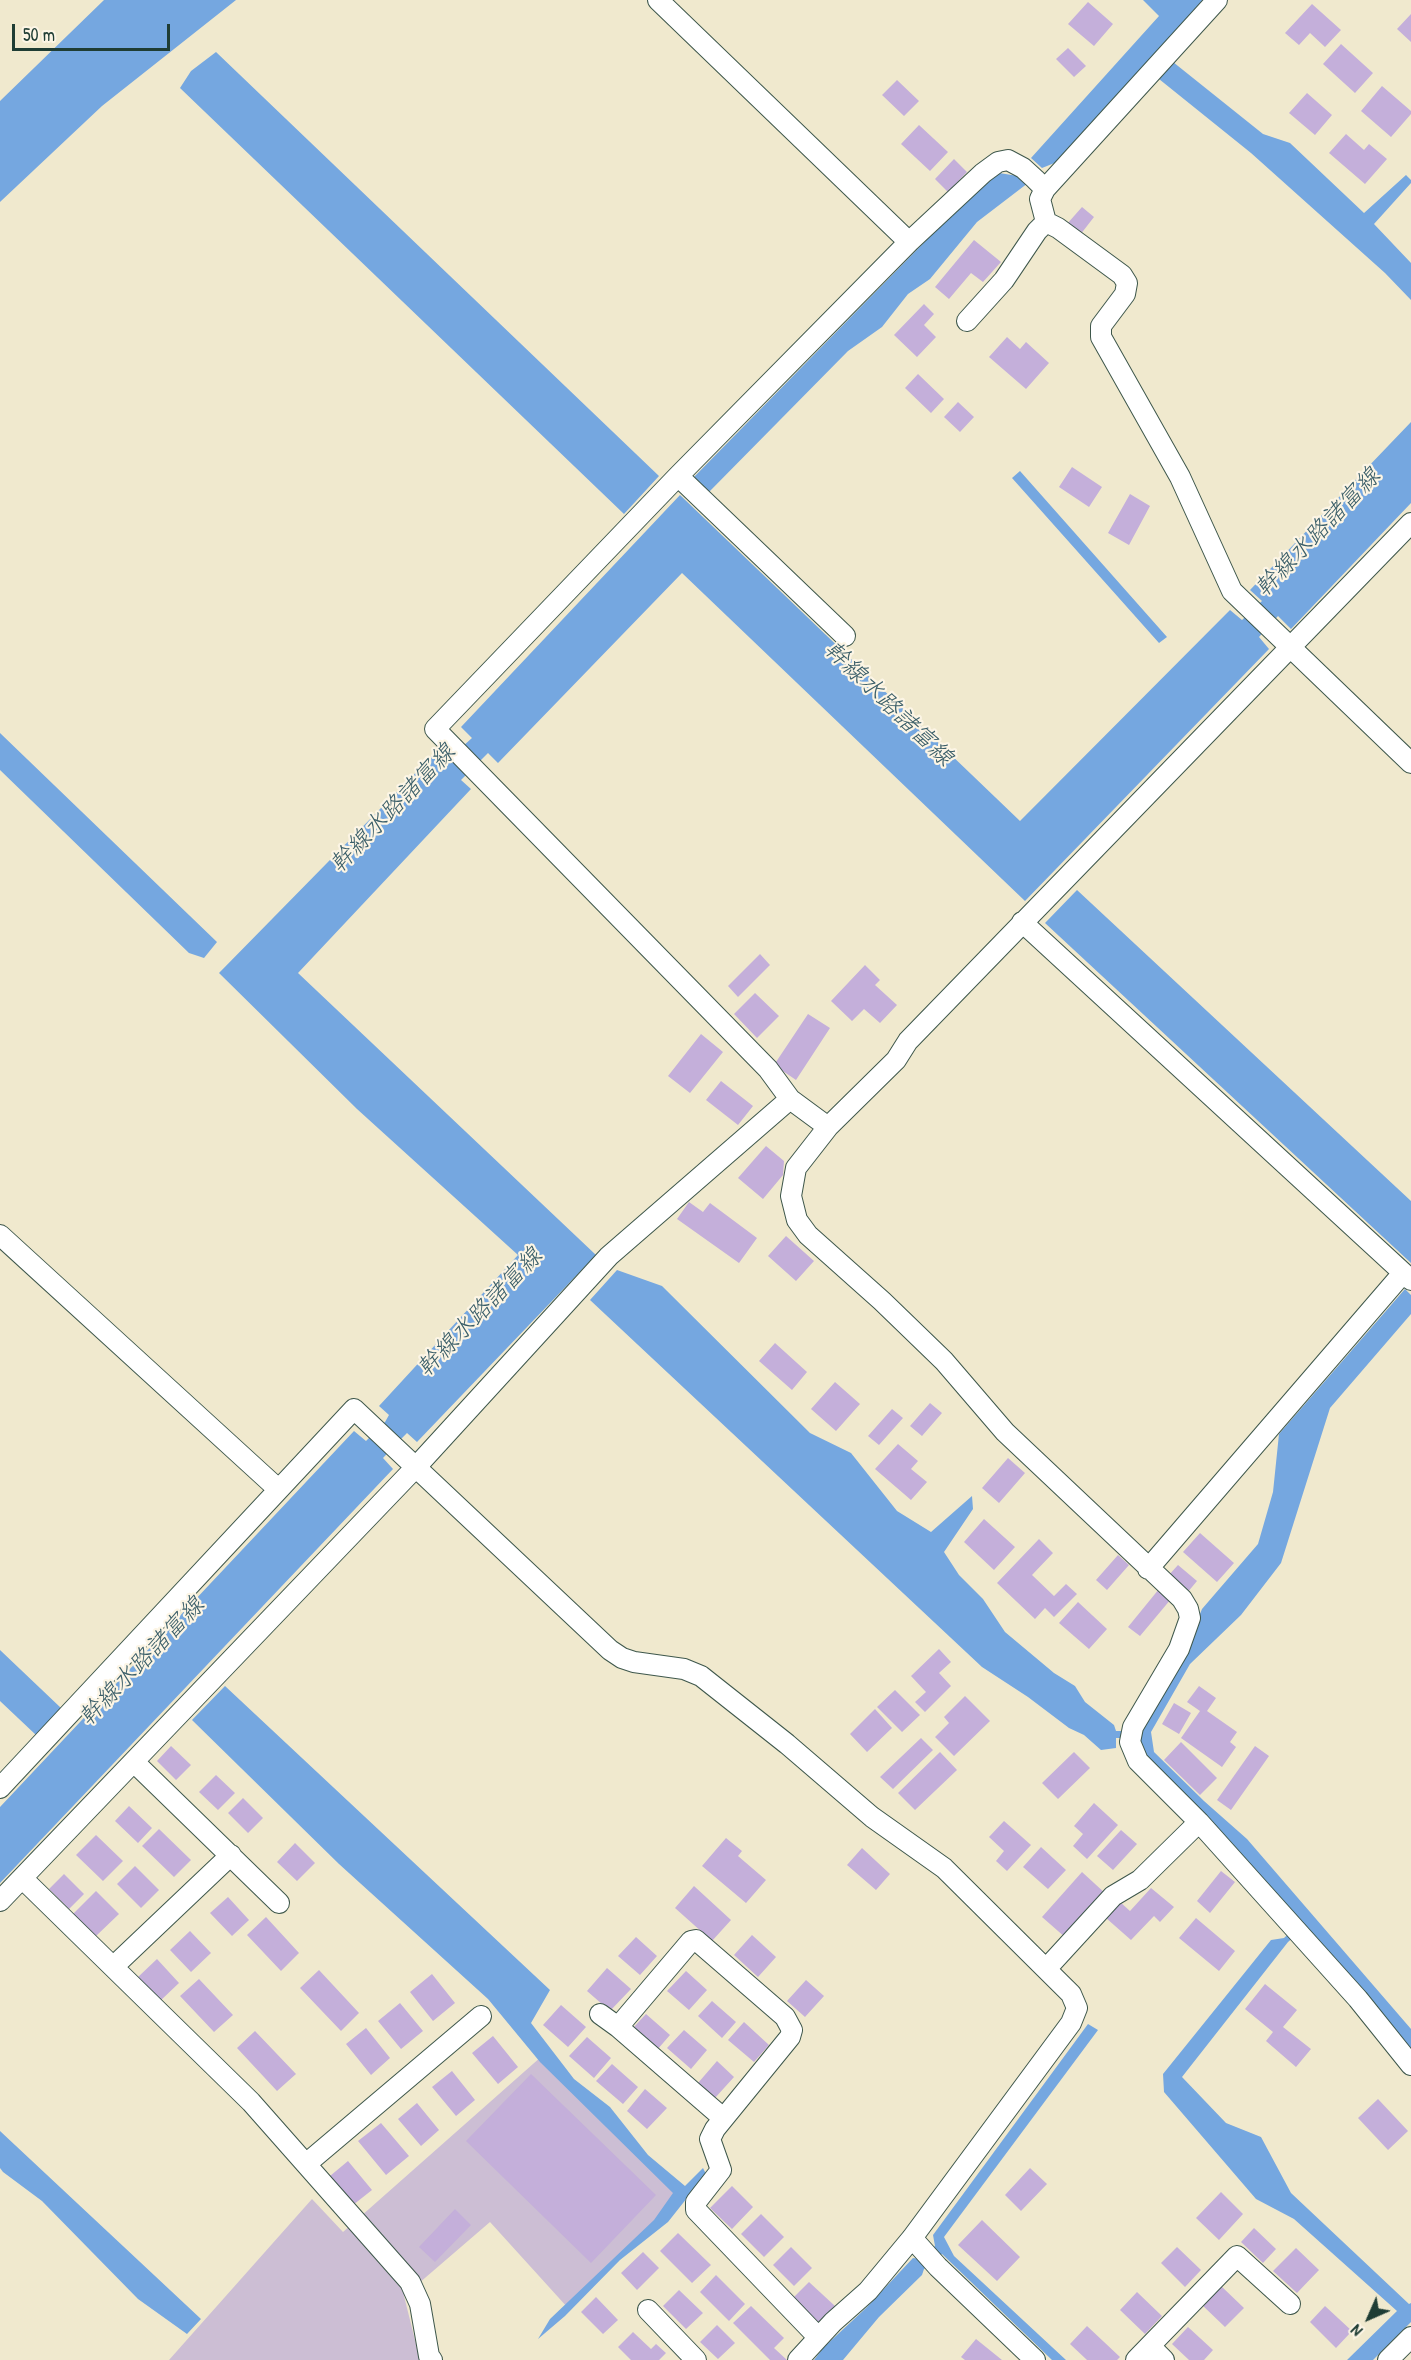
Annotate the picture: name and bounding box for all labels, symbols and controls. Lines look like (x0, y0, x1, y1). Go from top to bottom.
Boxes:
scale bar (15, 12, 172, 50)
text: 50 m (23, 22, 55, 47)
water label: 幹線水路諸富線 (1249, 463, 1387, 603)
water label: 幹線水路諸富線 (818, 635, 958, 773)
water label: 幹線水路諸富線 (324, 739, 462, 879)
water label: 幹線水路諸富線 (411, 1243, 549, 1383)
water label: 幹線水路諸富線 (73, 1592, 211, 1732)
north arrow (1339, 2288, 1399, 2348)
text: N (1345, 2320, 1367, 2342)

